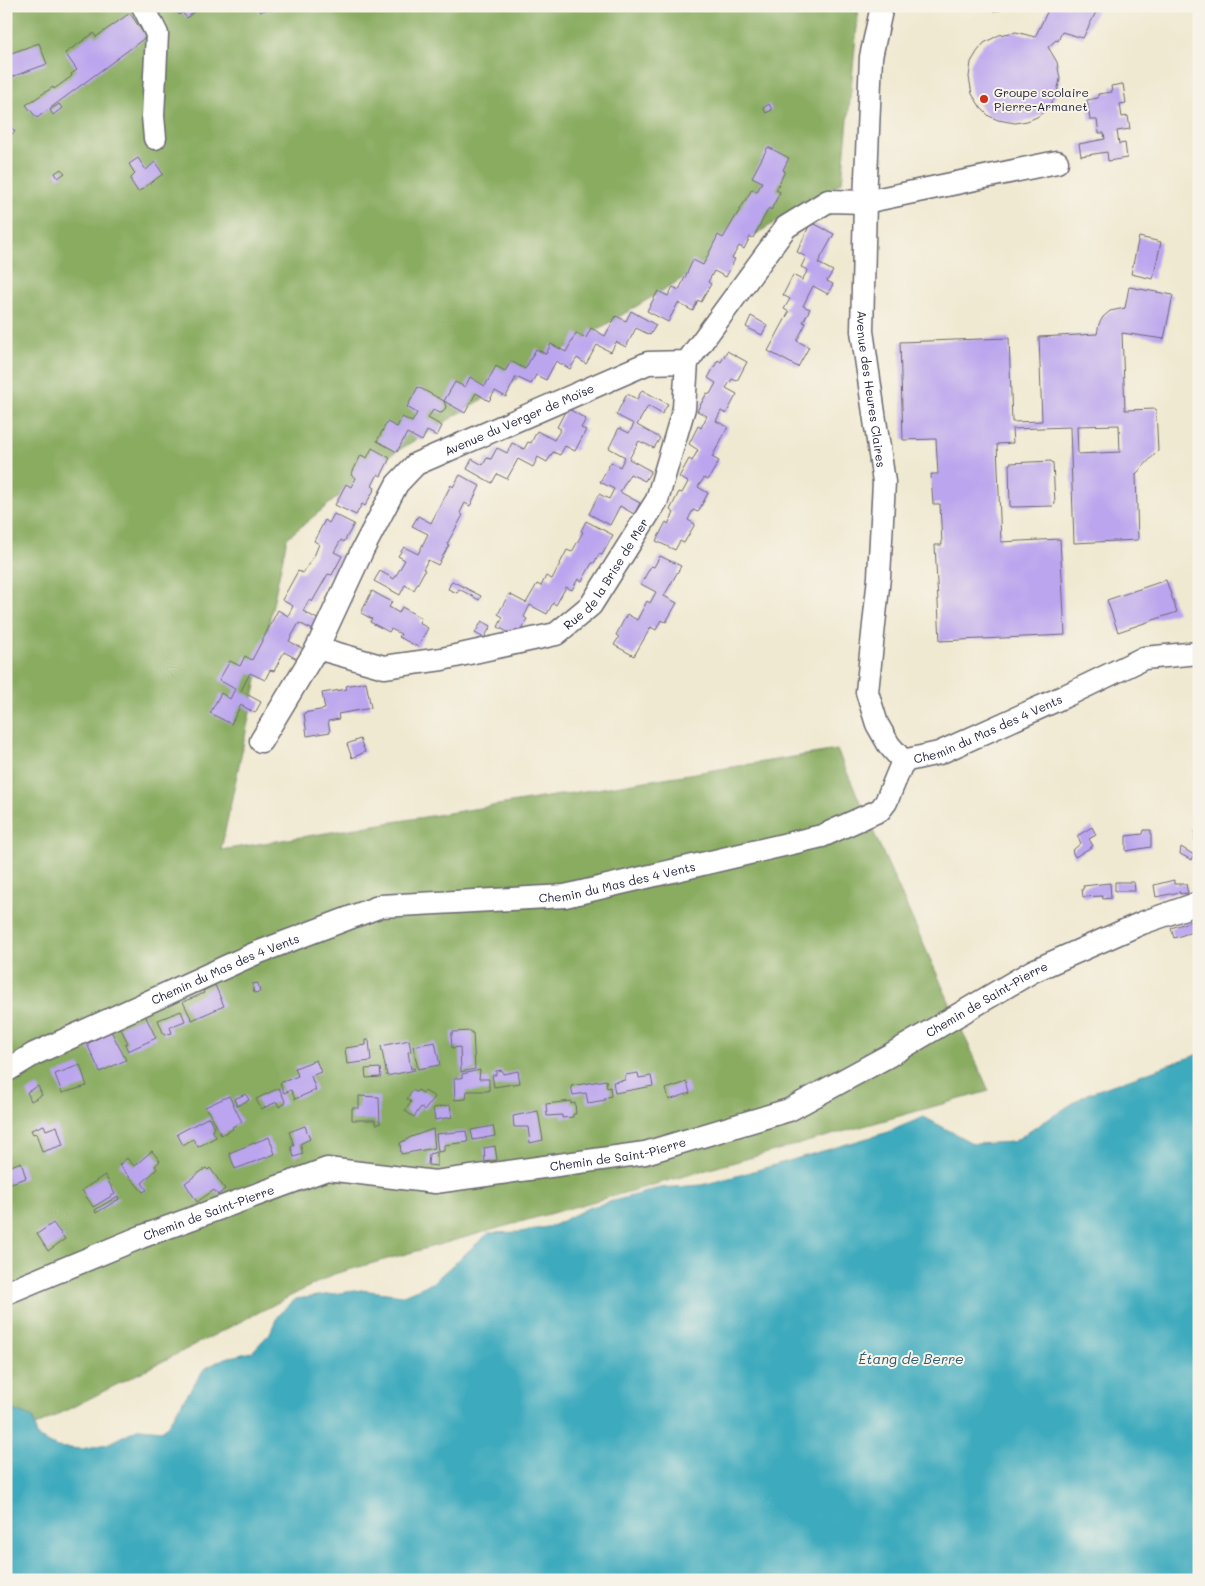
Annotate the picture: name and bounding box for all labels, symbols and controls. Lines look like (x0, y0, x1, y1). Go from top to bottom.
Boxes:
place label: Groupe scolaire Pierre-Armanet (994, 84, 1089, 114)
marker: Groupe scolaire Pierre-Armanet (978, 93, 990, 105)
street label: Avenue des Heures Claires (854, 311, 890, 469)
street label: Avenue du Verger de Moïse (442, 380, 596, 459)
street label: Rue de la Brise de Mer (560, 515, 652, 633)
street label: Chemin du Mas des 4 Vents (912, 690, 1065, 766)
street label: Chemin du Mas des 4 Vents (538, 858, 697, 905)
street label: Chemin du Mas des 4 Vents (148, 930, 301, 1008)
street label: Chemin de Saint-Pierre (923, 958, 1050, 1040)
street label: Chemin de Saint-Pierre (549, 1133, 688, 1174)
street label: Chemin de Saint-Pierre (141, 1181, 276, 1244)
water label: Étang de Berre (858, 1349, 964, 1368)

